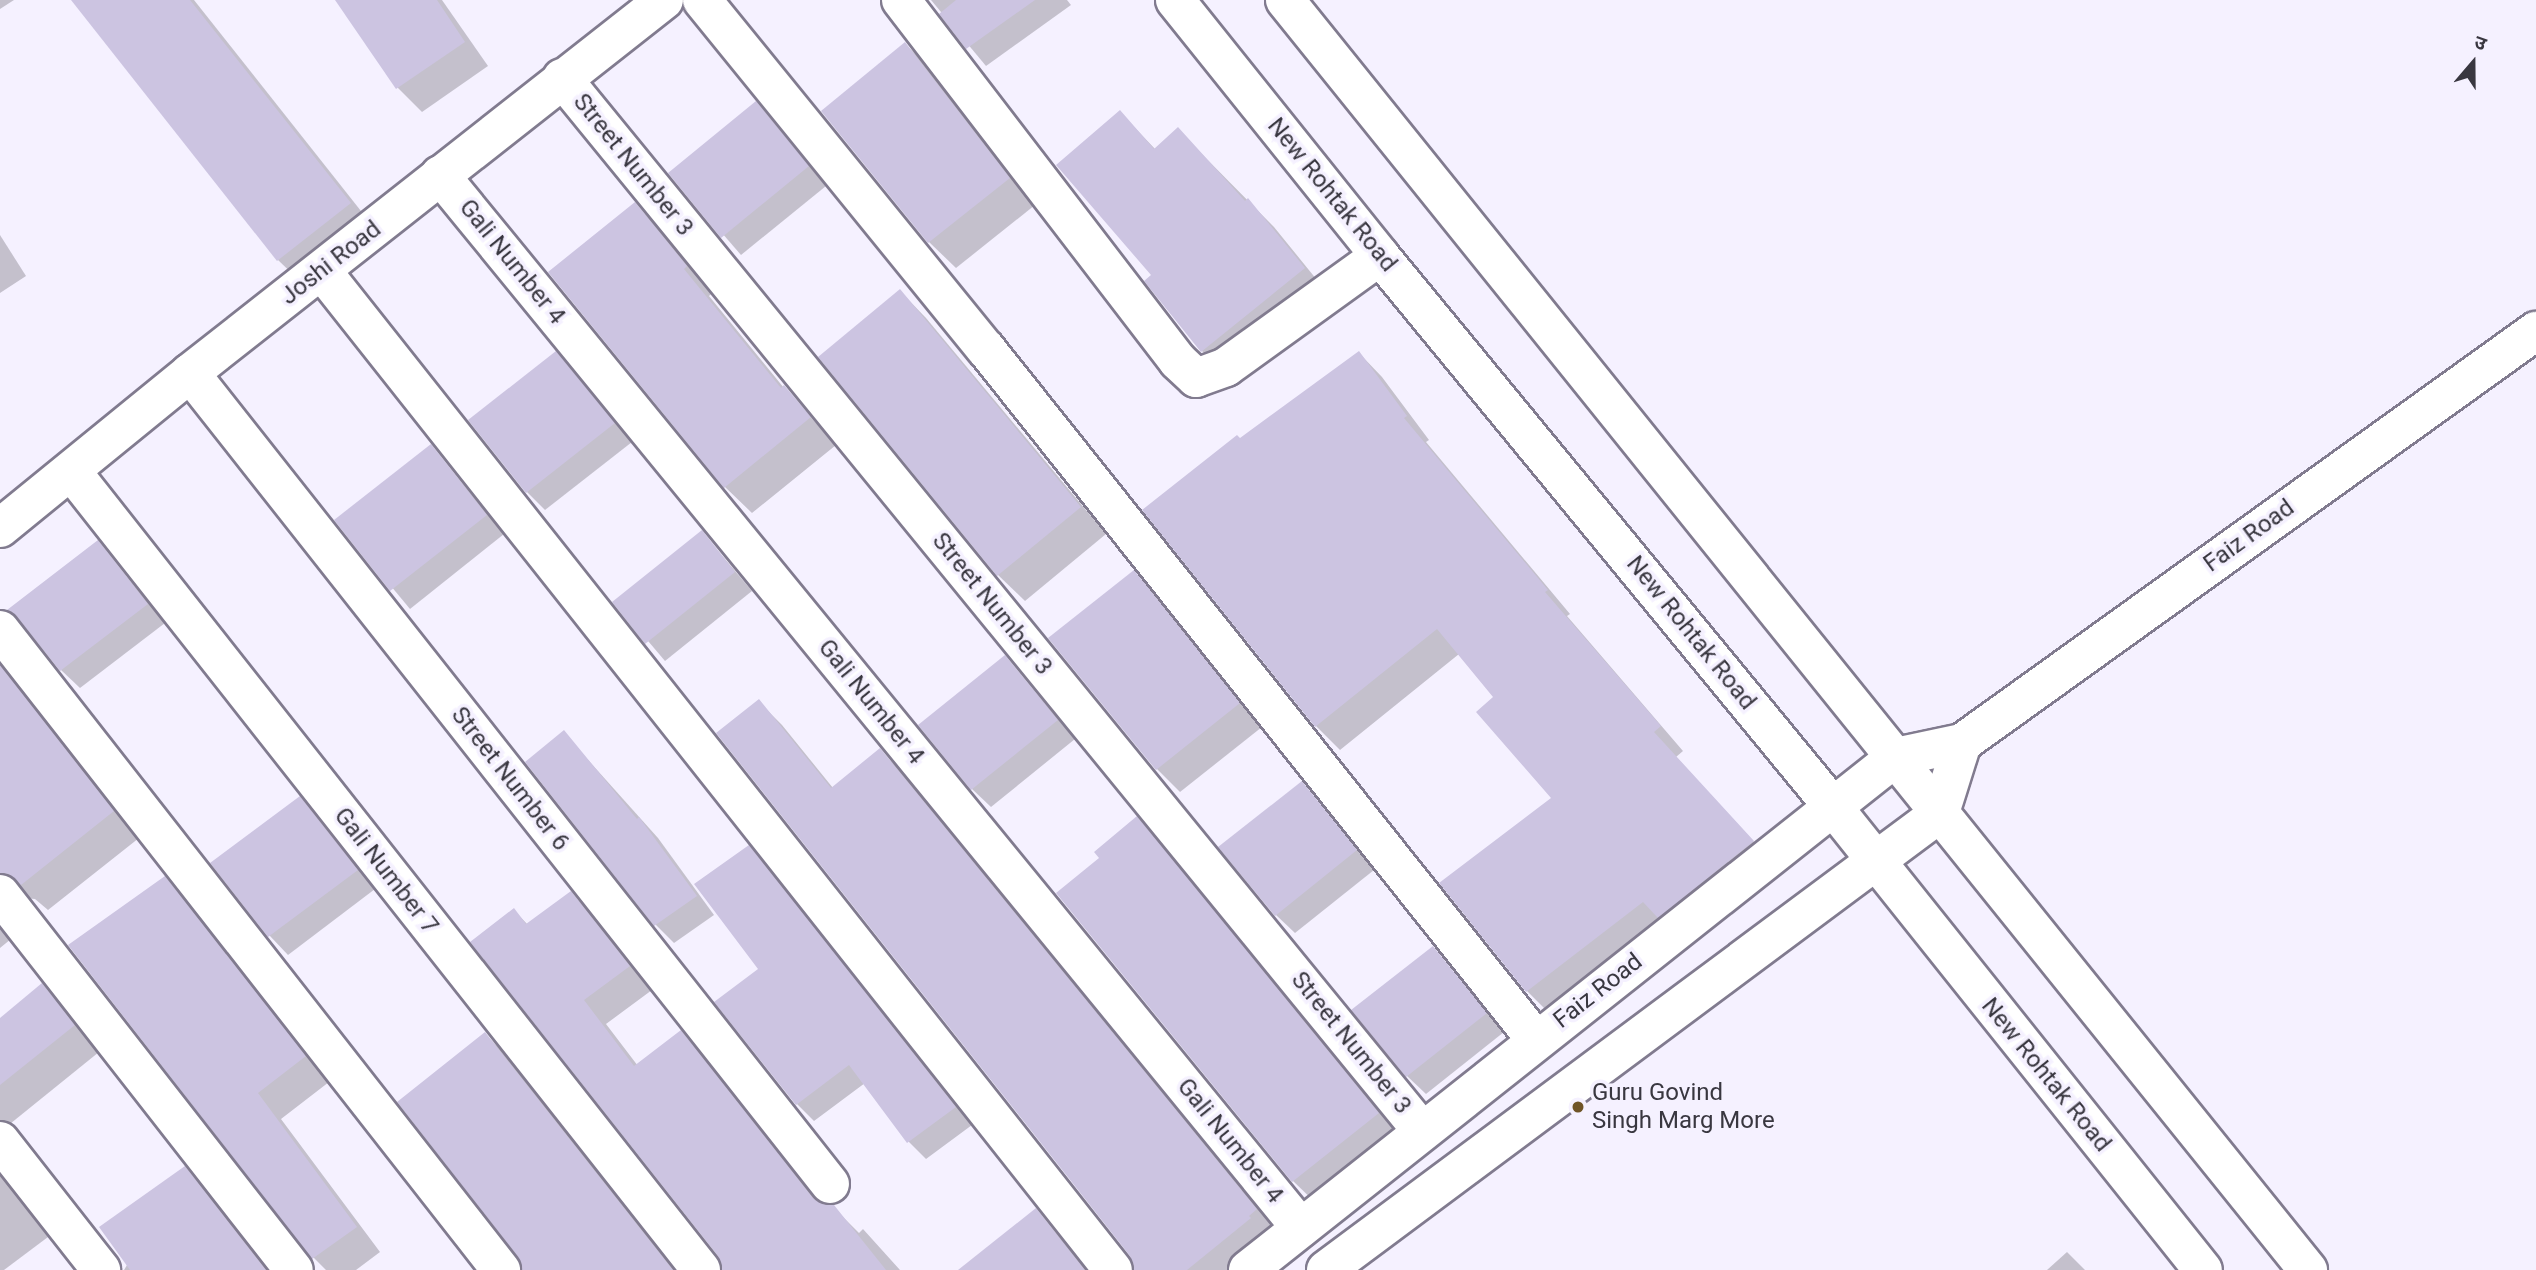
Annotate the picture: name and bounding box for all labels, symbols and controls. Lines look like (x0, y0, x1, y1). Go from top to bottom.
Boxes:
north arrow (2438, 28, 2508, 98)
text: उ (2471, 30, 2490, 56)
street label: Street Number 3 (567, 88, 699, 242)
street label: New Rohtak Road (1261, 112, 1403, 278)
street label: Gali Number 4 (453, 194, 571, 330)
street label: Joshi Road (275, 215, 387, 311)
street label: Faiz Road (2198, 494, 2300, 578)
street label: Street Number 3 (926, 527, 1058, 681)
street label: New Rohtak Road (1620, 550, 1762, 716)
street label: Gali Number 4 (812, 634, 930, 770)
street label: Street Number 6 (445, 701, 575, 857)
street label: Gali Number 7 (328, 802, 444, 940)
street label: Faiz Road (1548, 947, 1648, 1035)
street label: Street Number 3 (1285, 966, 1417, 1120)
street label: New Rohtak Road (1975, 992, 2117, 1158)
street label: Gali Number 4 (1171, 1073, 1289, 1209)
place label: Guru Govind Singh Marg More (1592, 1079, 1775, 1135)
marker: Guru Govind Singh Marg More (1570, 1099, 1586, 1115)

